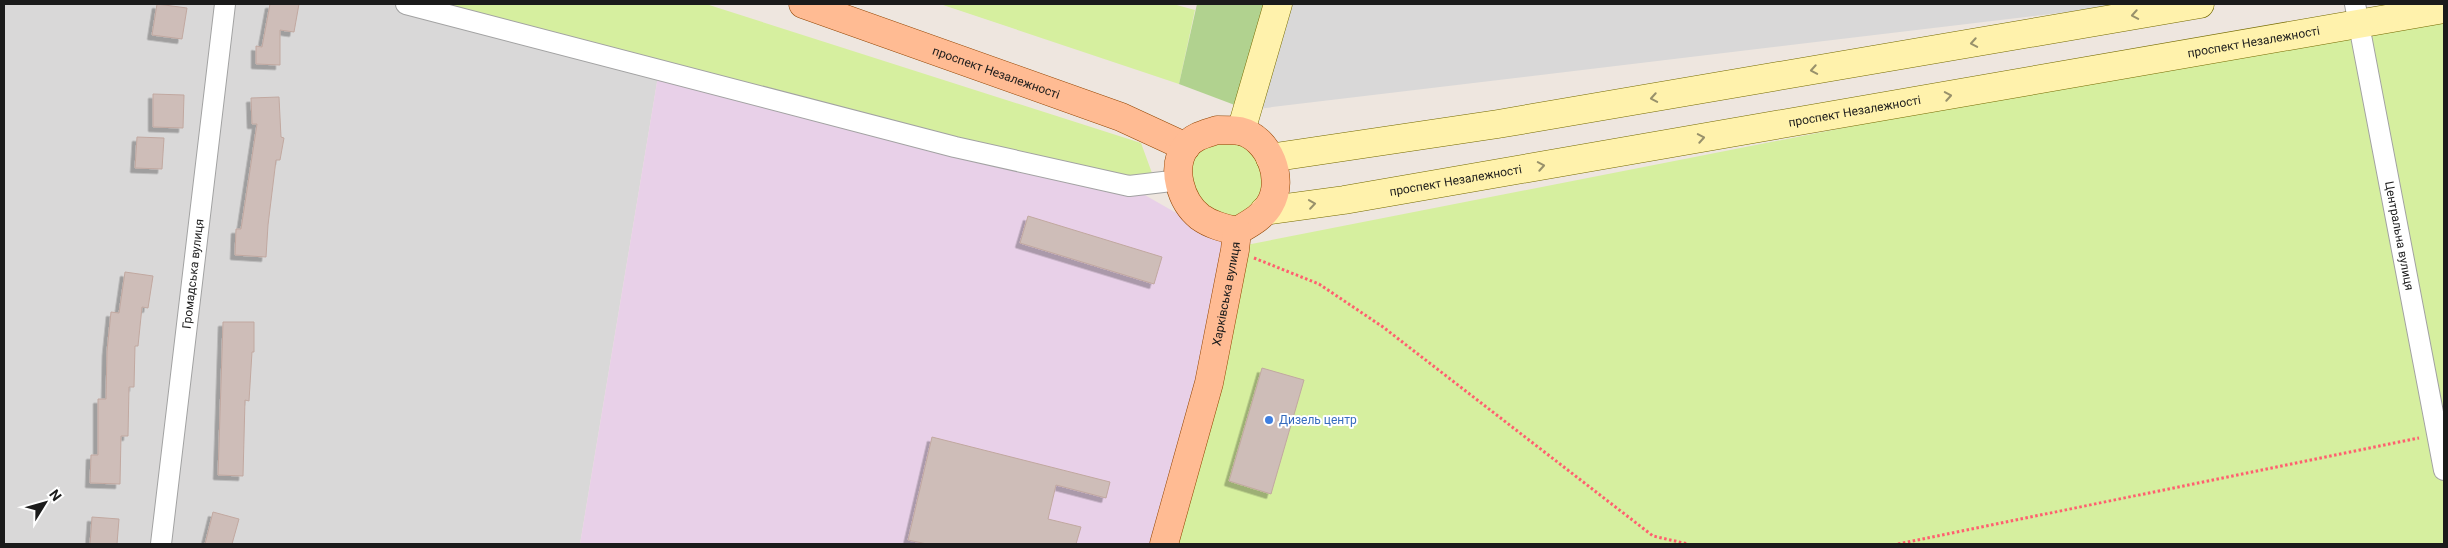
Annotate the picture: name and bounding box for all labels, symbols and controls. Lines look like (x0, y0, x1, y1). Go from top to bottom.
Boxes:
one-way arrow (2130, 9, 2138, 20)
street label: проспект Незалежності (2186, 24, 2321, 60)
one-way arrow (1970, 37, 1979, 47)
street label: проспект Незалежності (931, 44, 1062, 102)
one-way arrow (1810, 65, 1819, 75)
one-way arrow (1650, 92, 1658, 102)
one-way arrow (1943, 92, 1952, 102)
street label: проспект Незалежності (1787, 93, 1922, 130)
one-way arrow (1697, 134, 1706, 144)
one-way arrow (1537, 161, 1546, 171)
street label: проспект Незалежності (1388, 162, 1523, 199)
street label: Центральна вулиця (2382, 180, 2417, 292)
one-way arrow (1308, 200, 1316, 210)
street label: Громадська вулиця (180, 218, 206, 330)
street label: Харківська вулиця (1209, 241, 1243, 347)
place label: Дизель центр (1279, 413, 1357, 427)
marker: Дизель центр (1263, 414, 1275, 426)
north arrow (20, 478, 70, 528)
text: N (46, 486, 65, 504)

